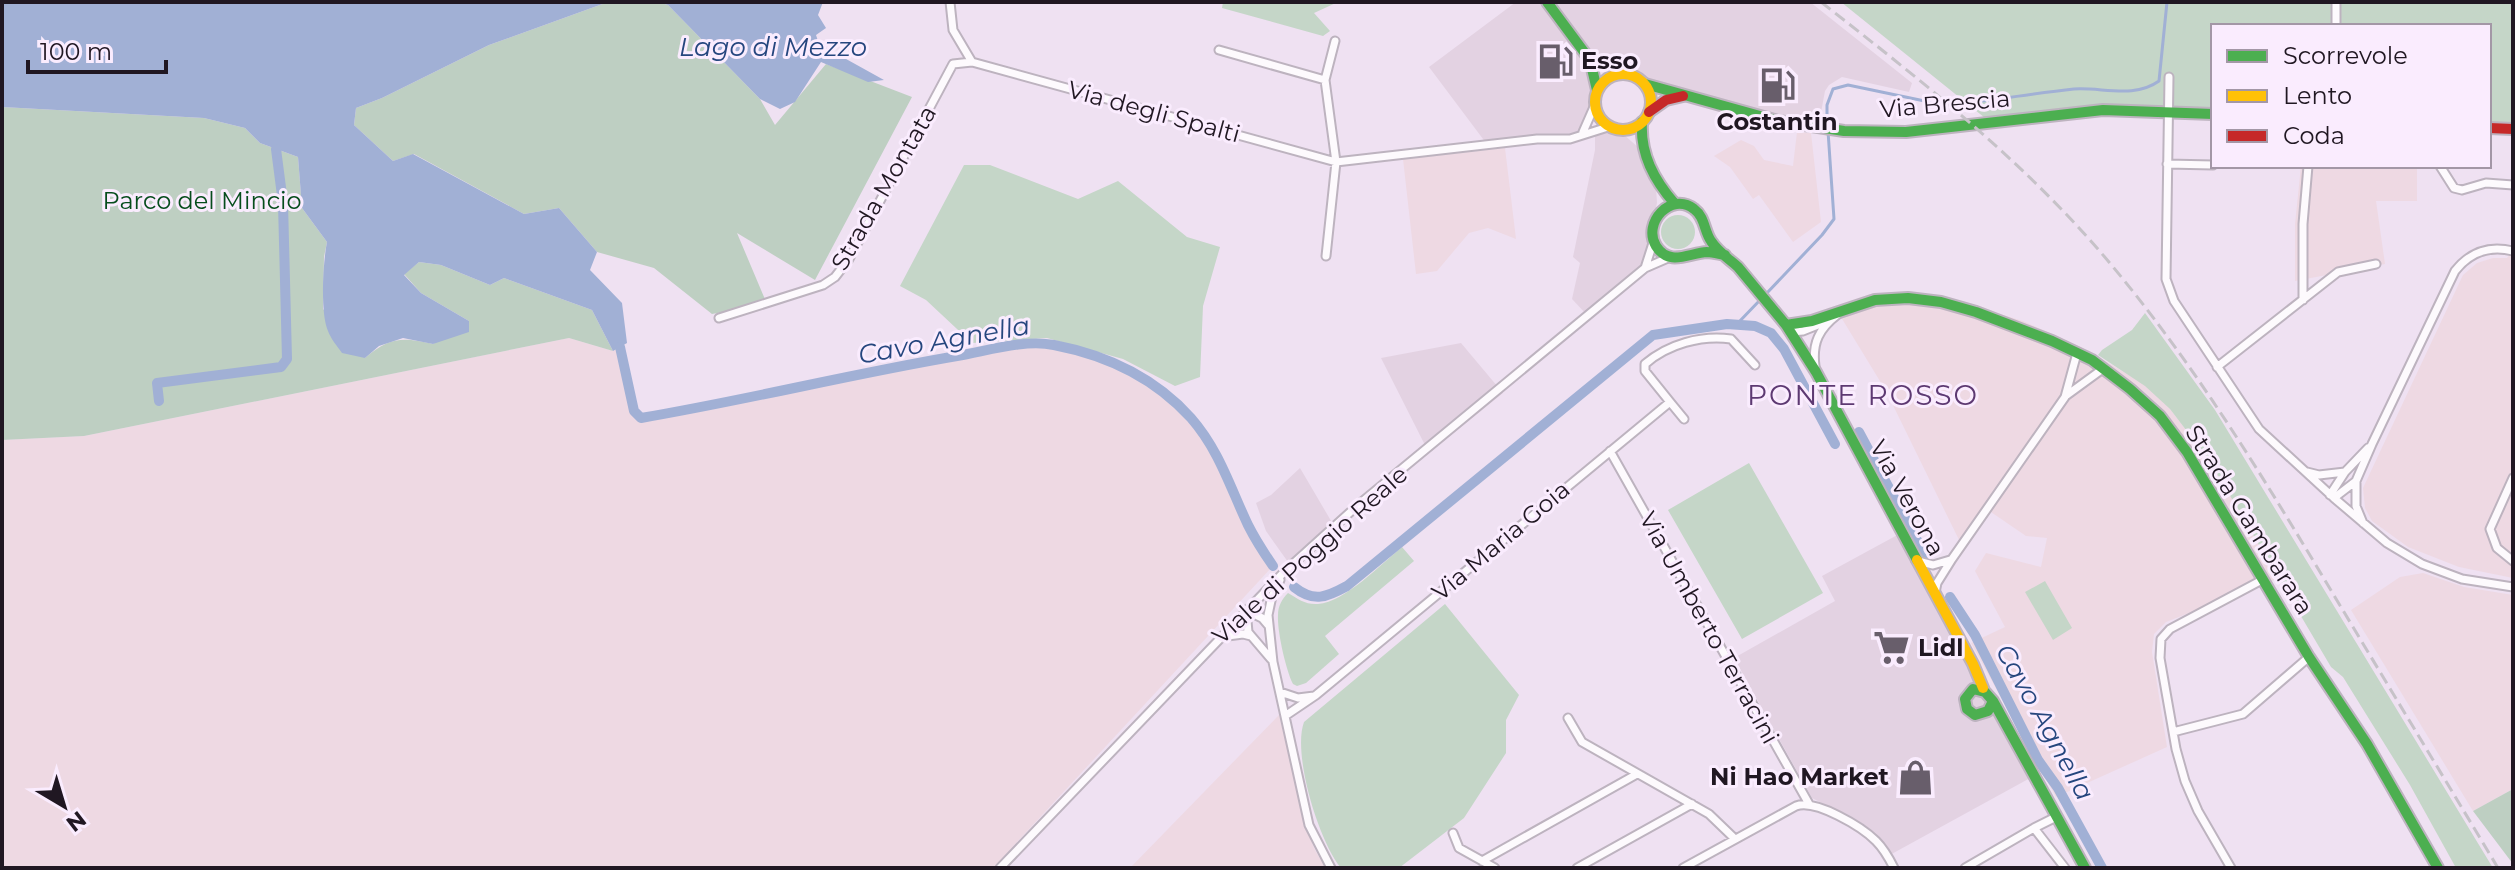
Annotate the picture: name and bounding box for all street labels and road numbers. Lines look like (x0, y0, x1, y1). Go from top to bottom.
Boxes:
street label: Via degli Spalti (1065, 75, 1243, 148)
street label: Via Brescia (1879, 83, 2011, 124)
street label: Strada Montata (825, 100, 942, 275)
street label: Strada Gambarara (2179, 420, 2320, 620)
street label: Via Verona (1864, 435, 1951, 561)
street label: Viale di Poggio Reale (1206, 459, 1413, 650)
street label: Via Maria Goia (1426, 475, 1575, 607)
street label: Via Umberto Terracini (1634, 507, 1785, 749)

